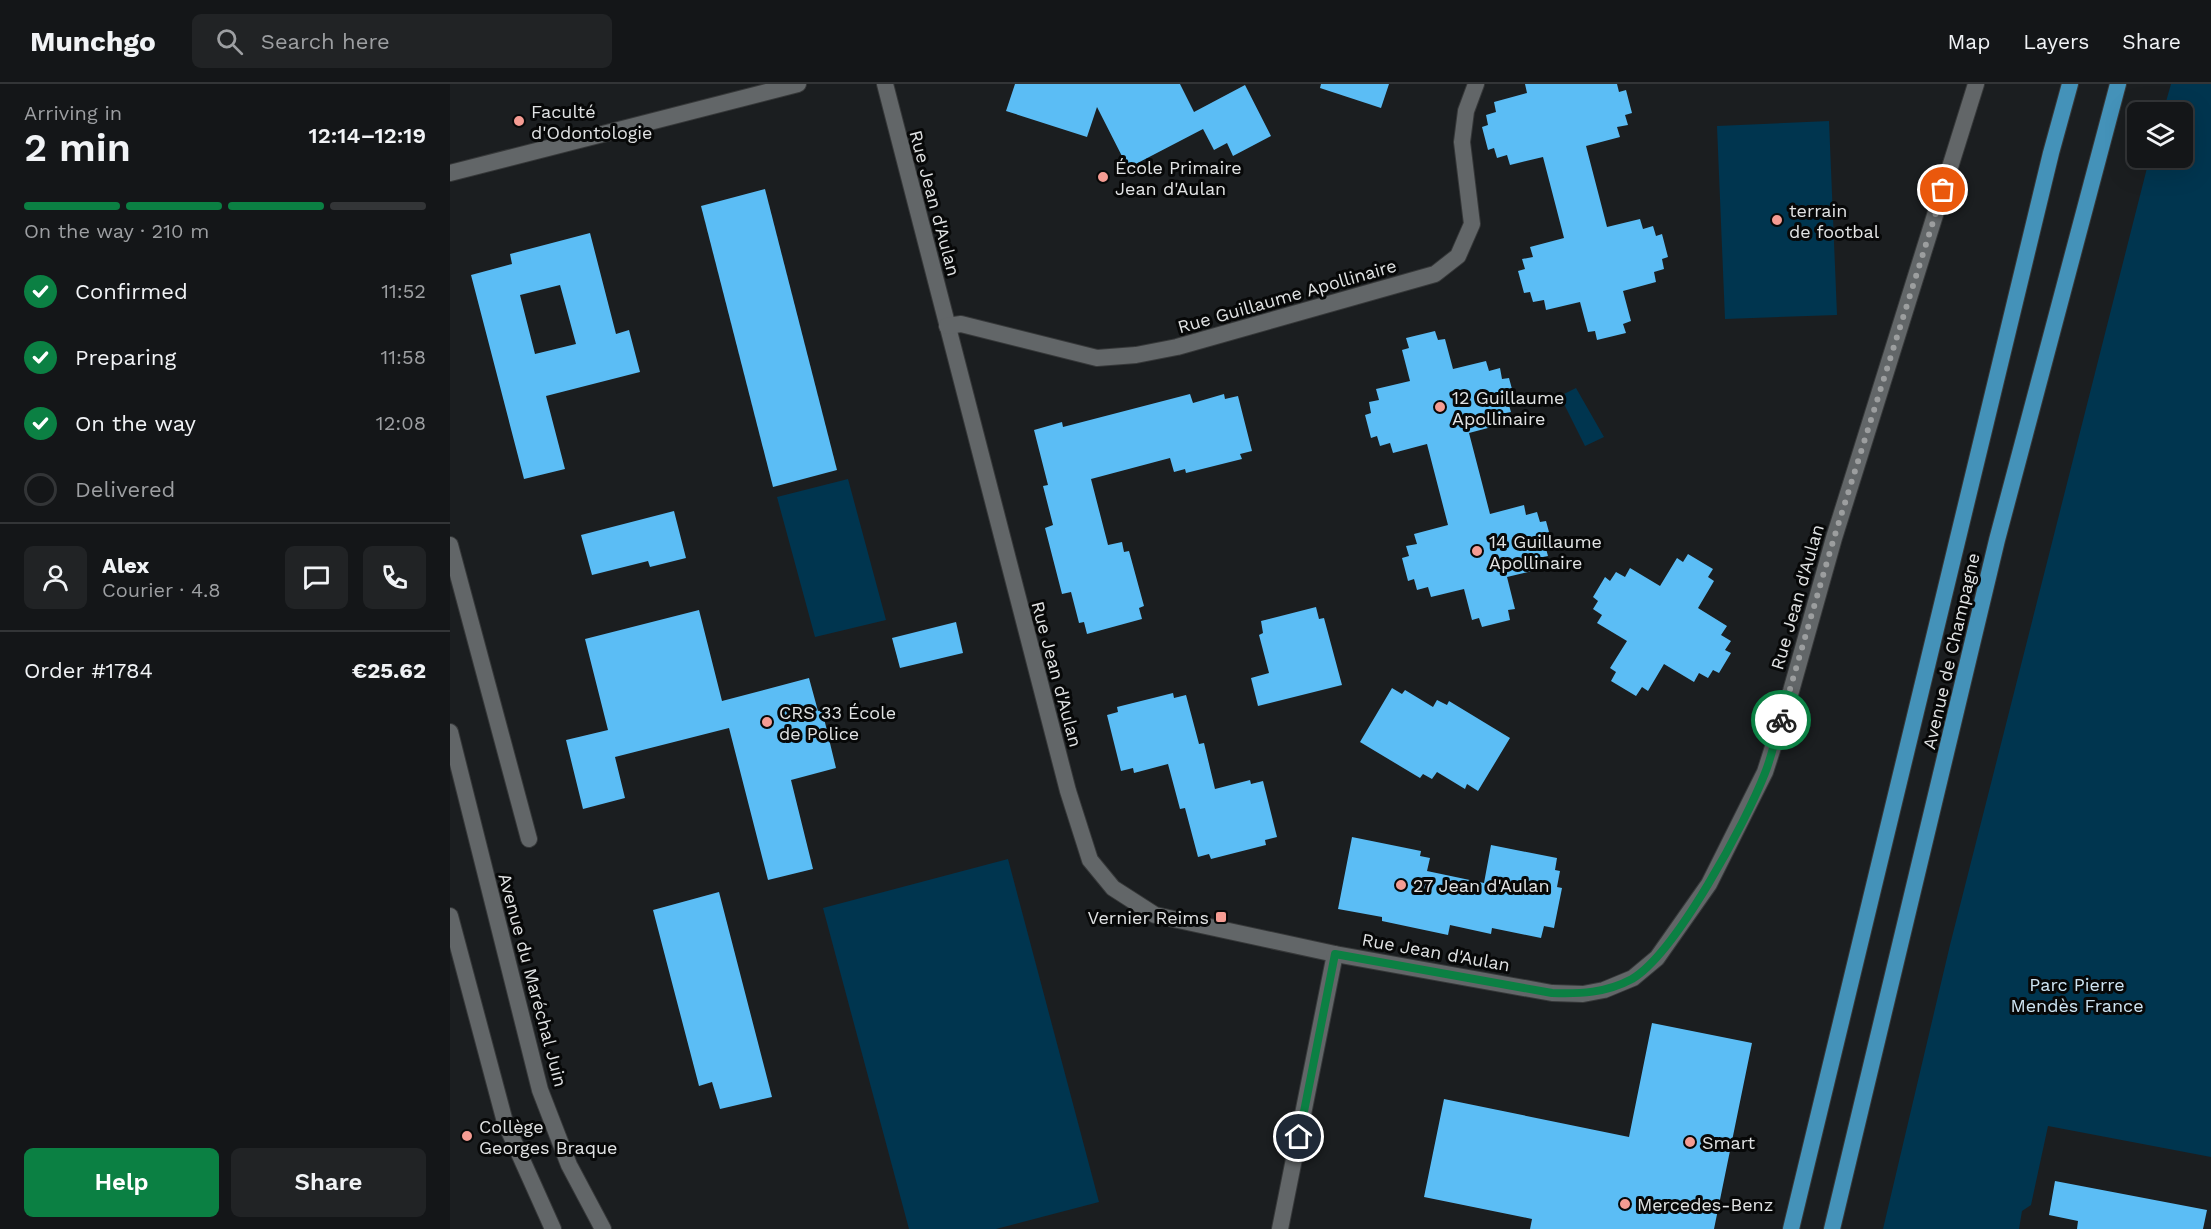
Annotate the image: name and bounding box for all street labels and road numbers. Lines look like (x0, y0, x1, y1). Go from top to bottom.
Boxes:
street label: Rue Jean d'Aulan (905, 128, 965, 278)
street label: Rue Guillaume Apollinaire (1175, 255, 1399, 337)
street label: Rue Jean d'Aulan (1766, 522, 1828, 672)
street label: Avenue de Champagne (1918, 551, 1984, 751)
street label: Rue Jean d'Aulan (1027, 599, 1087, 749)
street label: Avenue du Maréchal Juin (494, 871, 572, 1089)
street label: Rue Jean d'Aulan (1360, 929, 1512, 975)

